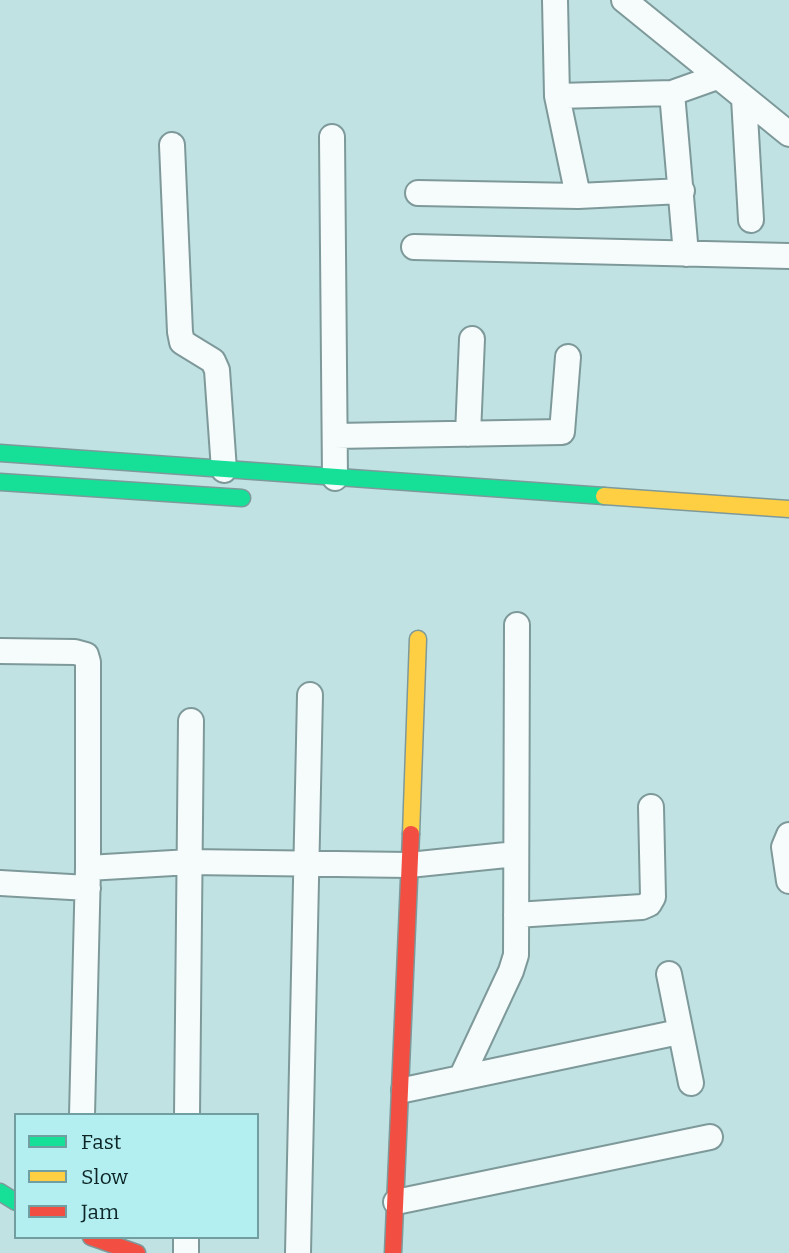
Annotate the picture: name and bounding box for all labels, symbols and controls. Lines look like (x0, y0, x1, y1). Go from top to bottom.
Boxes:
legend (14, 1113, 259, 1239)
text: Fast (81, 1129, 121, 1155)
text: Slow (81, 1164, 128, 1190)
text: Jam (81, 1199, 119, 1225)

